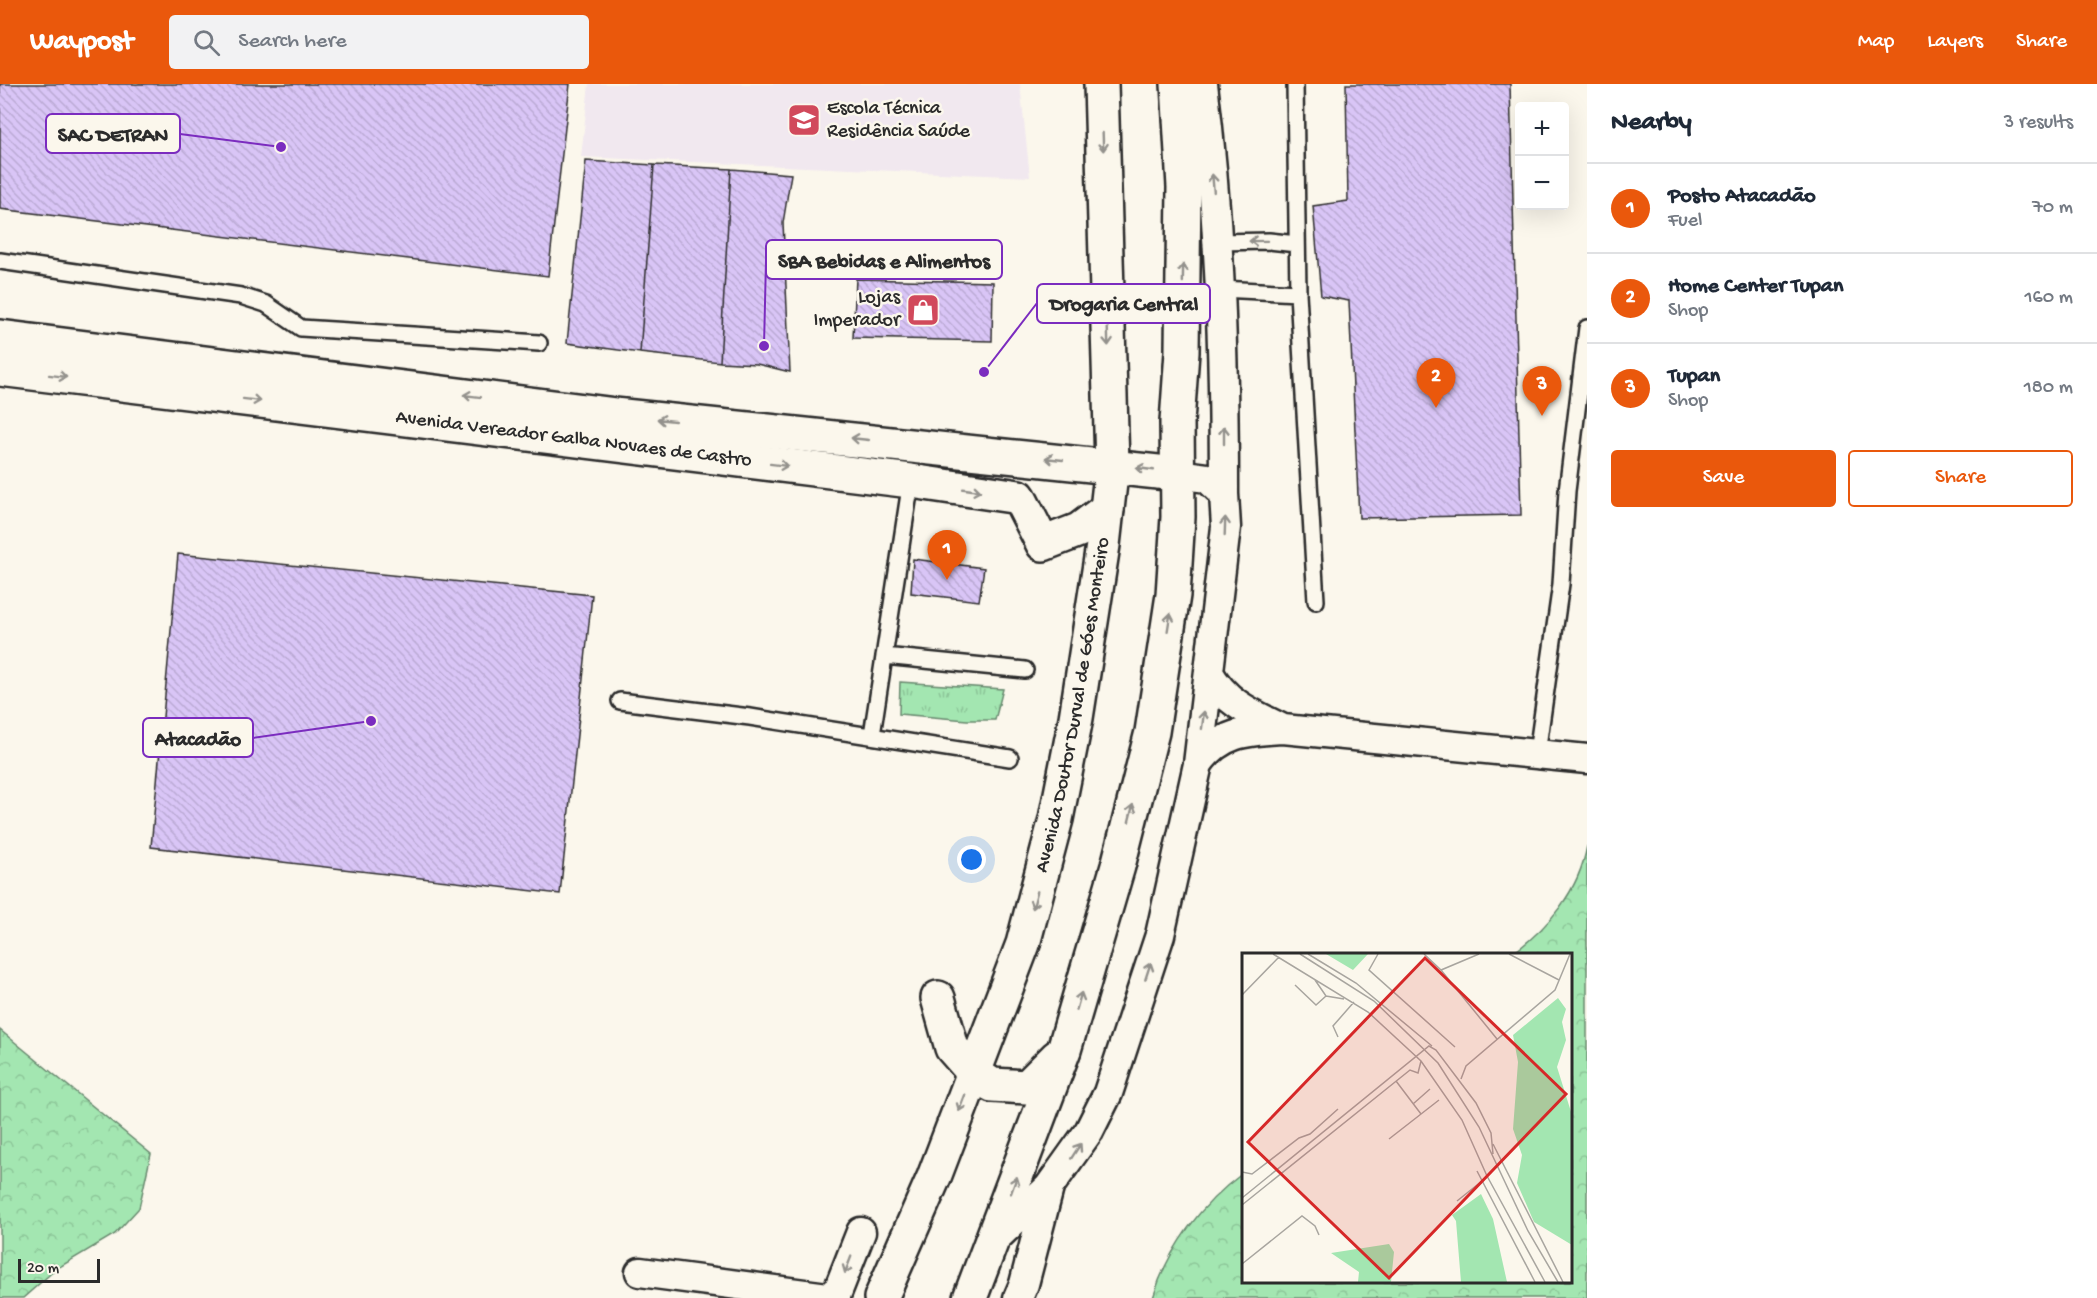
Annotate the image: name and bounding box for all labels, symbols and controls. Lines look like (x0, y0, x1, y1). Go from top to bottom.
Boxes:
search box (169, 15, 589, 69)
text: Waypost (30, 26, 133, 59)
icon: search (190, 26, 223, 59)
text: Search here (238, 29, 347, 55)
text: Map (1858, 30, 1894, 55)
text: Layers (1927, 30, 1983, 55)
text: Share (2016, 30, 2067, 55)
place label: Escola Técnica Residência Saúde (827, 98, 971, 144)
school or university icon: Escola Técnica Residência Saúde (786, 102, 822, 138)
map controls (1515, 102, 1569, 210)
button: + (1515, 102, 1569, 156)
text: Nearby (1611, 108, 1692, 139)
text: 3 results (2004, 112, 2073, 135)
callout: SAC DETRAN (46, 114, 180, 153)
text: SAC DETRAN (58, 125, 169, 150)
one-way arrow (1097, 132, 1108, 152)
button: − (1515, 156, 1569, 210)
one-way arrow (1207, 174, 1218, 194)
text: Posto Atacadão (1668, 184, 1816, 210)
text: 1 (1626, 197, 1635, 220)
text: 70 m (2032, 197, 2073, 220)
text: Fuel (1668, 210, 1702, 233)
one-way arrow (1249, 235, 1268, 247)
callout: SBA Bebidas e Alimentos (766, 240, 1002, 279)
text: SBA Bebidas e Alimentos (778, 251, 991, 276)
one-way arrow (1177, 263, 1188, 283)
text: Home Center Tupan (1668, 274, 1844, 300)
callout: Drogaria Central (1037, 284, 1210, 323)
place label: Lojas Imperador (813, 287, 902, 333)
text: 2 (1626, 287, 1635, 310)
text: 160 m (2024, 287, 2073, 310)
shop icon: Lojas Imperador (905, 292, 941, 328)
text: Drogaria Central (1048, 294, 1199, 319)
text: Shop (1668, 300, 1708, 323)
one-way arrow (1103, 327, 1114, 347)
pin: 2 (1416, 358, 1456, 408)
text: Tupan (1668, 364, 1720, 390)
pin: 3 (1522, 366, 1562, 416)
one-way arrow (48, 370, 67, 381)
text: 3 (1625, 377, 1636, 400)
text: 180 m (2024, 377, 2073, 400)
text: Shop (1668, 390, 1708, 413)
one-way arrow (463, 391, 482, 402)
one-way arrow (241, 394, 261, 405)
street label: Avenida Vereador Galba Novaes de Castro (394, 406, 753, 473)
one-way arrow (656, 414, 676, 425)
one-way arrow (1218, 426, 1230, 446)
one-way arrow (850, 433, 870, 444)
button: Save (1611, 450, 1836, 507)
button: Share (1848, 450, 2073, 507)
one-way arrow (1044, 453, 1064, 464)
one-way arrow (768, 460, 788, 471)
one-way arrow (1135, 463, 1155, 474)
one-way arrow (961, 485, 981, 496)
one-way arrow (1219, 516, 1231, 536)
pin: 1 (928, 530, 966, 580)
street label: Avenida Doutor Durval de Góes Monteiro (1031, 536, 1115, 875)
one-way arrow (1164, 613, 1175, 632)
one-way arrow (1198, 710, 1209, 730)
callout: Atacadão (143, 718, 253, 757)
text: Atacadão (154, 729, 241, 754)
one-way arrow (1126, 804, 1138, 823)
your location (957, 845, 986, 874)
one-way arrow (1028, 890, 1040, 909)
inset map (1242, 953, 1572, 1283)
one-way arrow (1143, 962, 1154, 981)
one-way arrow (1074, 992, 1085, 1011)
one-way arrow (956, 1093, 967, 1112)
one-way arrow (1070, 1144, 1082, 1160)
one-way arrow (1010, 1176, 1021, 1195)
one-way arrow (842, 1255, 853, 1274)
scale bar (18, 1256, 100, 1284)
text: 20 m (27, 1260, 59, 1279)

